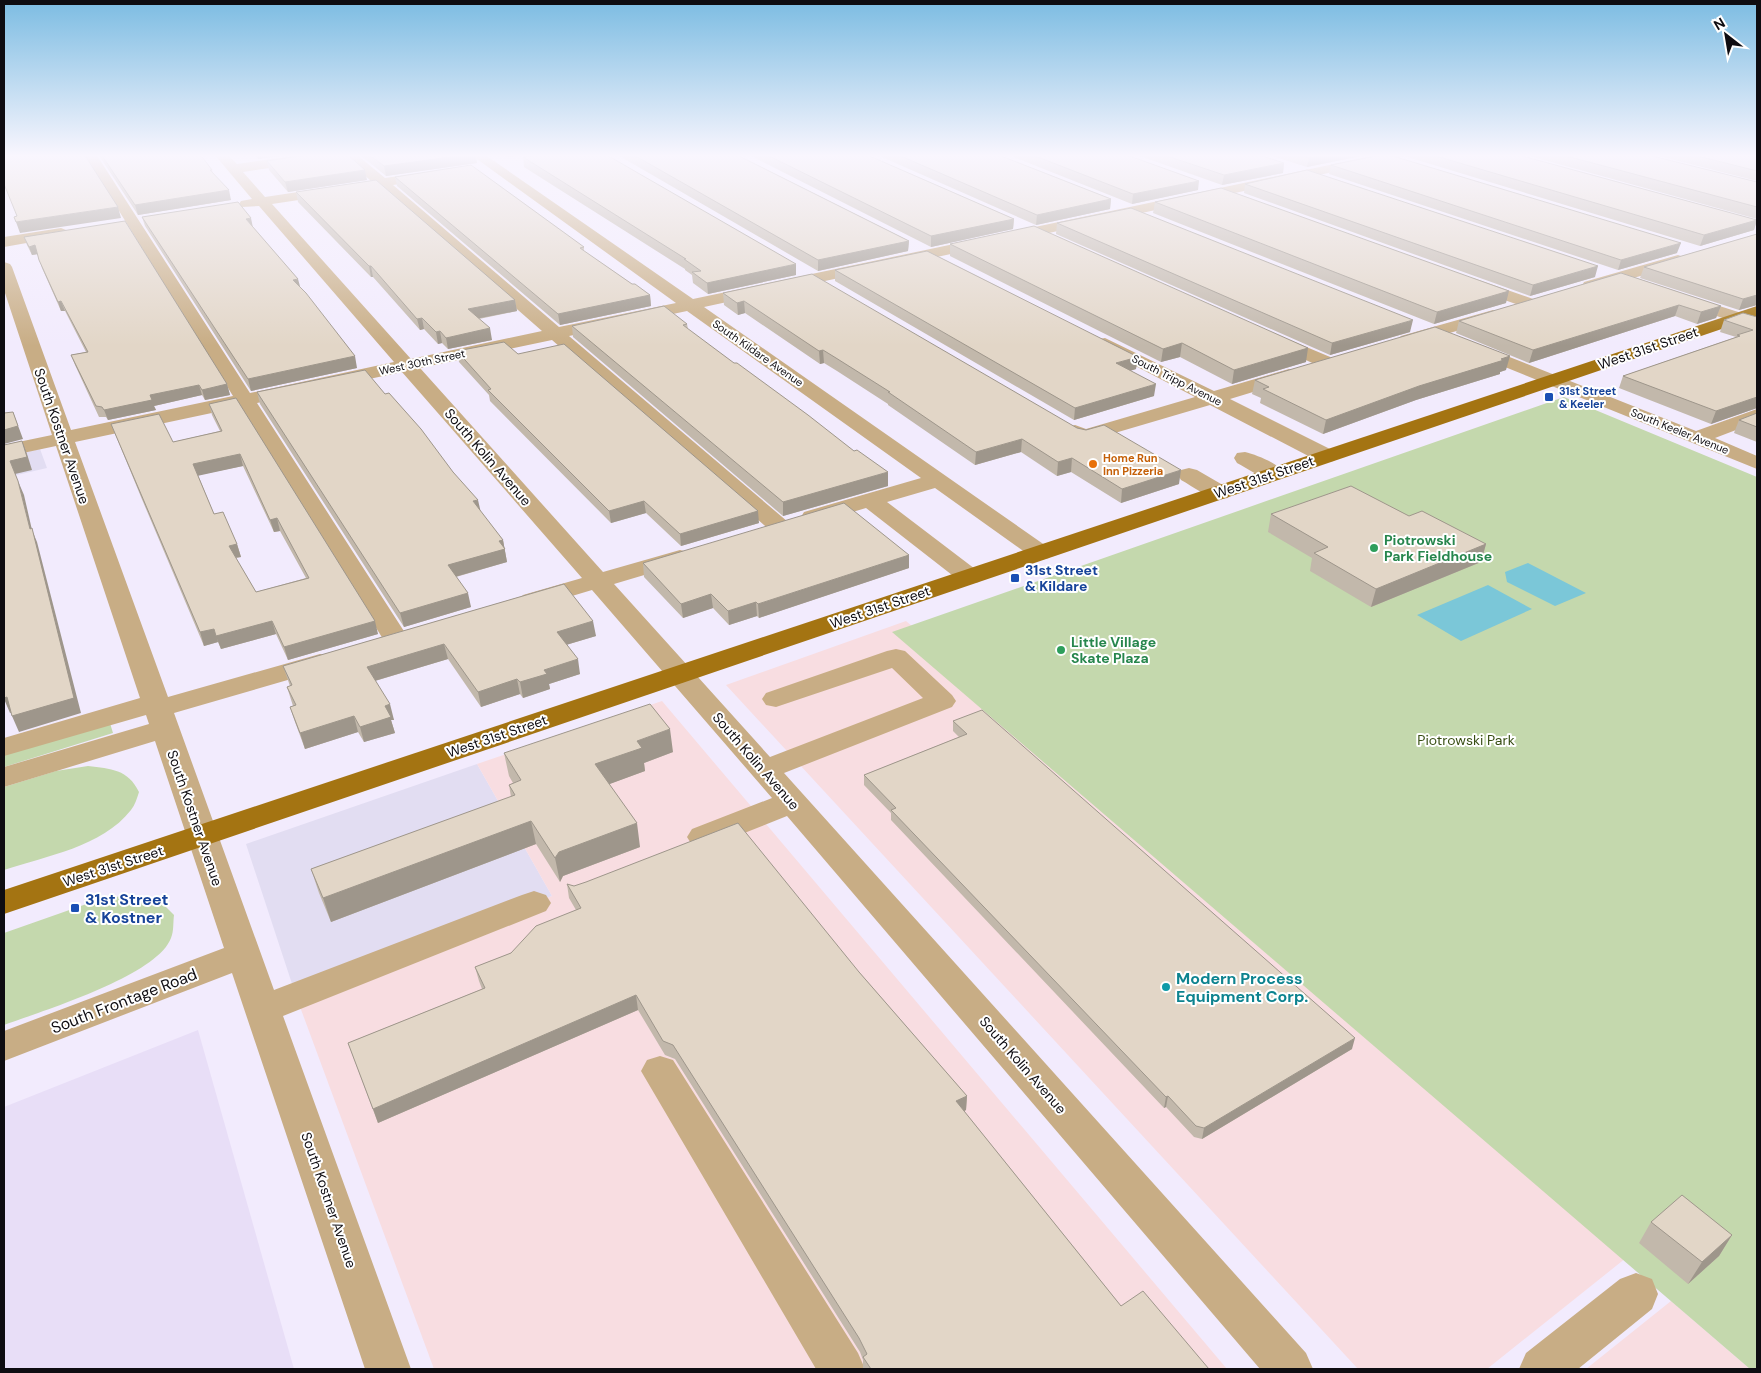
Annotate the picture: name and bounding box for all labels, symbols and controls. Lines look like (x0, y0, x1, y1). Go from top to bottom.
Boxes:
north arrow (1701, 10, 1751, 60)
text: N (1710, 14, 1728, 34)
street label: South Kildare Avenue (710, 316, 806, 390)
street label: West 31st Street (1596, 322, 1700, 374)
street label: West 30th Street (378, 346, 466, 378)
street label: South Tripp Avenue (1130, 351, 1224, 409)
street label: South Kostner Avenue (30, 366, 94, 506)
place label: 31st Street & Keeler (1559, 384, 1617, 411)
marker: 31st Street & Keeler (1543, 391, 1555, 403)
street label: South Kolin Avenue (441, 404, 535, 510)
street label: South Keeler Avenue (1629, 405, 1731, 457)
place label: Home Run Inn Pizzeria (1103, 451, 1163, 478)
street label: West 31st Street (1212, 451, 1316, 503)
marker: Home Run Inn Pizzeria (1087, 458, 1099, 470)
place label: Piotrowski Park Fieldhouse (1384, 531, 1492, 565)
marker: Piotrowski Park Fieldhouse (1368, 542, 1380, 554)
place label: 31st Street & Kildare (1025, 561, 1098, 595)
marker: 31st Street & Kildare (1009, 572, 1021, 584)
street label: West 31st Street (828, 581, 932, 633)
place label: Little Village Skate Plaza (1071, 633, 1156, 667)
marker: Little Village Skate Plaza (1055, 644, 1067, 656)
street label: South Kolin Avenue (709, 708, 803, 814)
street label: West 31st Street (445, 710, 549, 762)
park label: Piotrowski Park (1417, 731, 1515, 749)
street label: South Kostner Avenue (163, 748, 227, 888)
street label: West 31st Street (60, 841, 166, 891)
place label: 31st Street & Kostner (85, 889, 168, 928)
marker: 31st Street & Kostner (69, 902, 81, 914)
street label: South Frontage Road (48, 963, 200, 1039)
place label: Modern Process Equipment Corp. (1176, 968, 1308, 1007)
marker: Modern Process Equipment Corp. (1160, 981, 1172, 993)
street label: South Kolin Avenue (976, 1012, 1070, 1118)
street label: South Kostner Avenue (297, 1130, 361, 1270)

